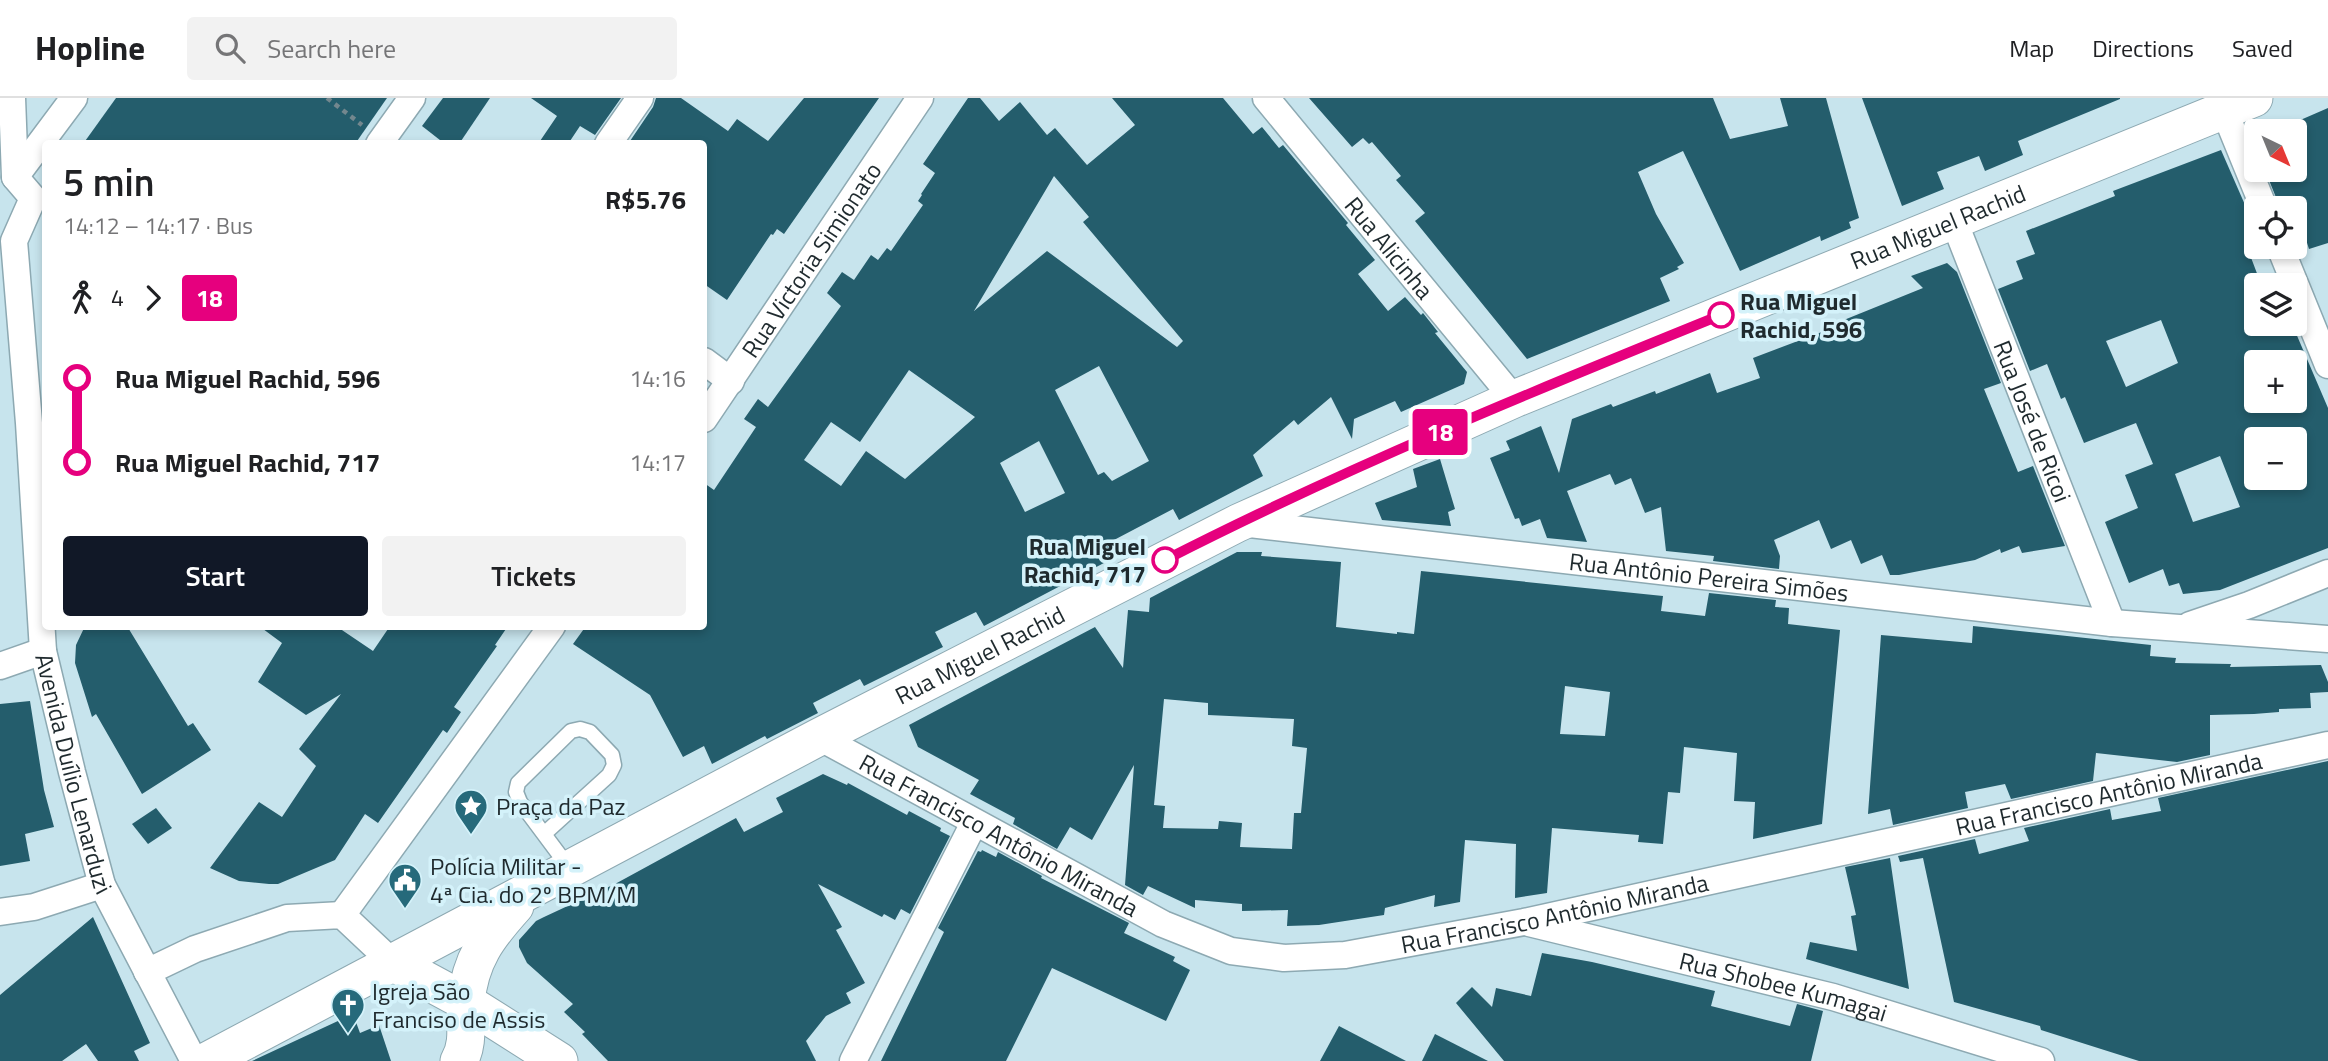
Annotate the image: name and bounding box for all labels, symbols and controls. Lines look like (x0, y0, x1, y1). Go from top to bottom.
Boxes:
search box (187, 17, 677, 80)
text: Hopline (35, 23, 145, 73)
icon: search (211, 29, 249, 67)
text: Search here (267, 29, 396, 68)
text: Map (2009, 30, 2054, 66)
text: Directions (2092, 30, 2194, 66)
text: Saved (2232, 30, 2293, 66)
north arrow (2244, 119, 2306, 182)
map controls (2244, 119, 2307, 490)
text: 5 min (63, 153, 154, 211)
street label: Rua Victoria Simionato (732, 155, 890, 365)
street label: Rua Miguel Rachid (1845, 175, 2031, 278)
text: R$5.76 (605, 180, 686, 219)
street label: Rua Alicinha (1336, 189, 1443, 307)
button: locate (2244, 196, 2307, 259)
text: 14:12 – 14:17 · Bus (63, 208, 253, 243)
button: layers (2244, 273, 2307, 336)
icon: walk (63, 279, 101, 317)
icon: forward (134, 279, 172, 317)
text: 4 (111, 280, 124, 315)
text: 18 (196, 280, 223, 316)
place label: Rua Miguel Rachid, 596 (1740, 283, 1862, 347)
marker: Rua Miguel Rachid, 596 (1708, 302, 1734, 328)
street label: Rua José de Ricoi (1985, 335, 2081, 507)
button: + (2244, 350, 2307, 413)
text: Rua Miguel Rachid, 596 (115, 359, 380, 398)
text: 14:16 (629, 361, 686, 396)
line badge: 18 (1408, 409, 1472, 455)
text: 18 (1427, 414, 1453, 450)
button: − (2244, 427, 2307, 490)
text: Rua Miguel Rachid, 717 (115, 443, 380, 482)
text: 14:17 (629, 445, 686, 480)
place label: Rua Miguel Rachid, 717 (1024, 528, 1146, 592)
button: Start (63, 536, 368, 616)
button: Tickets (382, 536, 686, 616)
street label: Rua Antônio Pereira Simões (1567, 543, 1851, 611)
marker: Rua Miguel Rachid, 717 (1152, 547, 1178, 573)
street label: Rua Miguel Rachid (889, 596, 1071, 713)
street label: Avenida Duílio Lenarduzi (26, 650, 122, 900)
street label: Rua Francisco Antônio Miranda (1952, 742, 2266, 845)
street label: Rua Francisco Antônio Miranda (853, 744, 1145, 926)
place icon: Praça da Paz (452, 787, 490, 836)
place label: Praça da Paz (496, 788, 625, 824)
place label: Polícia Militar - 4ª Cia. do 2º BPM/M (430, 848, 637, 912)
public building icon: Polícia Militar - 4ª Cia. do 2º BPM/M (386, 861, 424, 910)
street label: Rua Francisco Antônio Miranda (1398, 864, 1712, 962)
street label: Rua Shobee Kumagai (1676, 942, 1892, 1031)
place label: Igreja São Franciso de Assis (372, 973, 545, 1037)
church icon: Igreja São Franciso de Assis (329, 986, 367, 1035)

